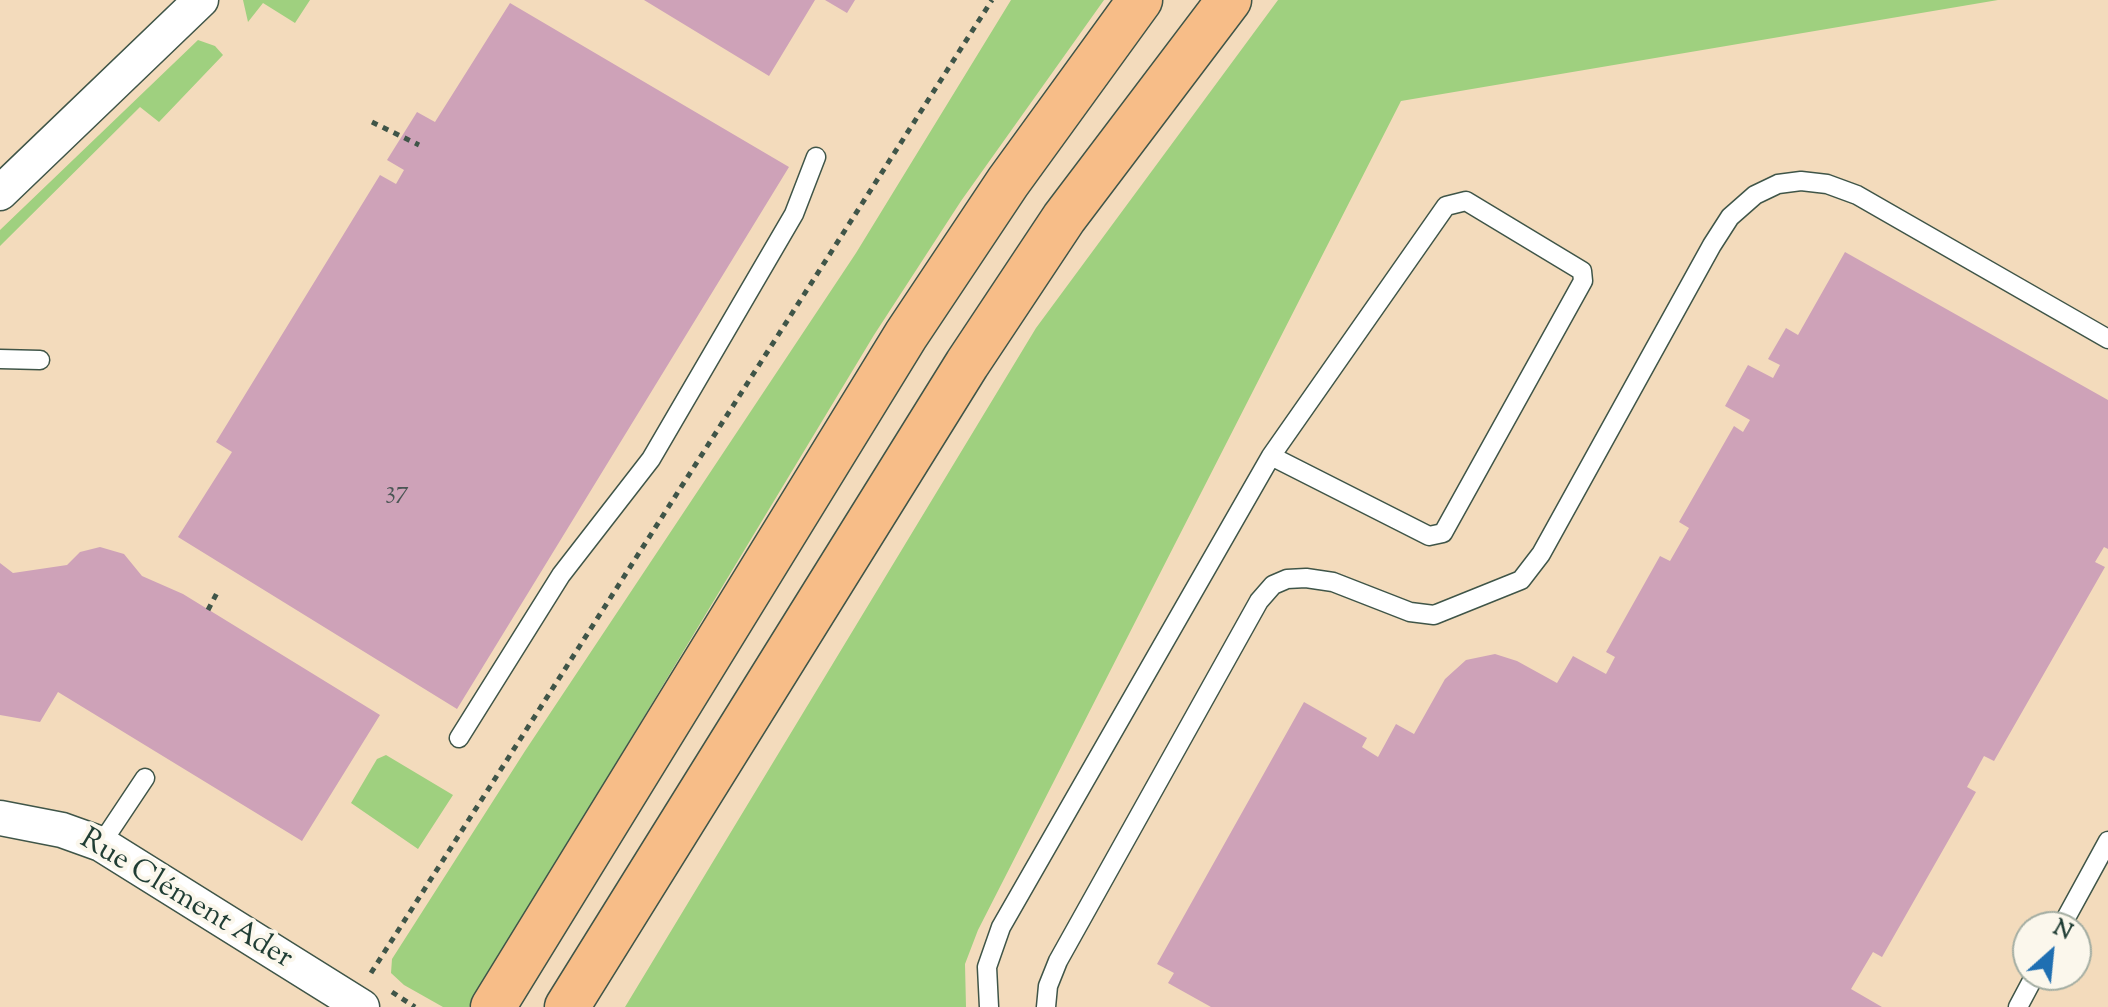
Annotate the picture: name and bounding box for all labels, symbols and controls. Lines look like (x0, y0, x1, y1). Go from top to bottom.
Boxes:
house number: 37 (385, 478, 409, 510)
street label: Rue Clément Ader (72, 823, 298, 979)
north arrow (2012, 911, 2092, 991)
text: N (2047, 913, 2077, 950)

